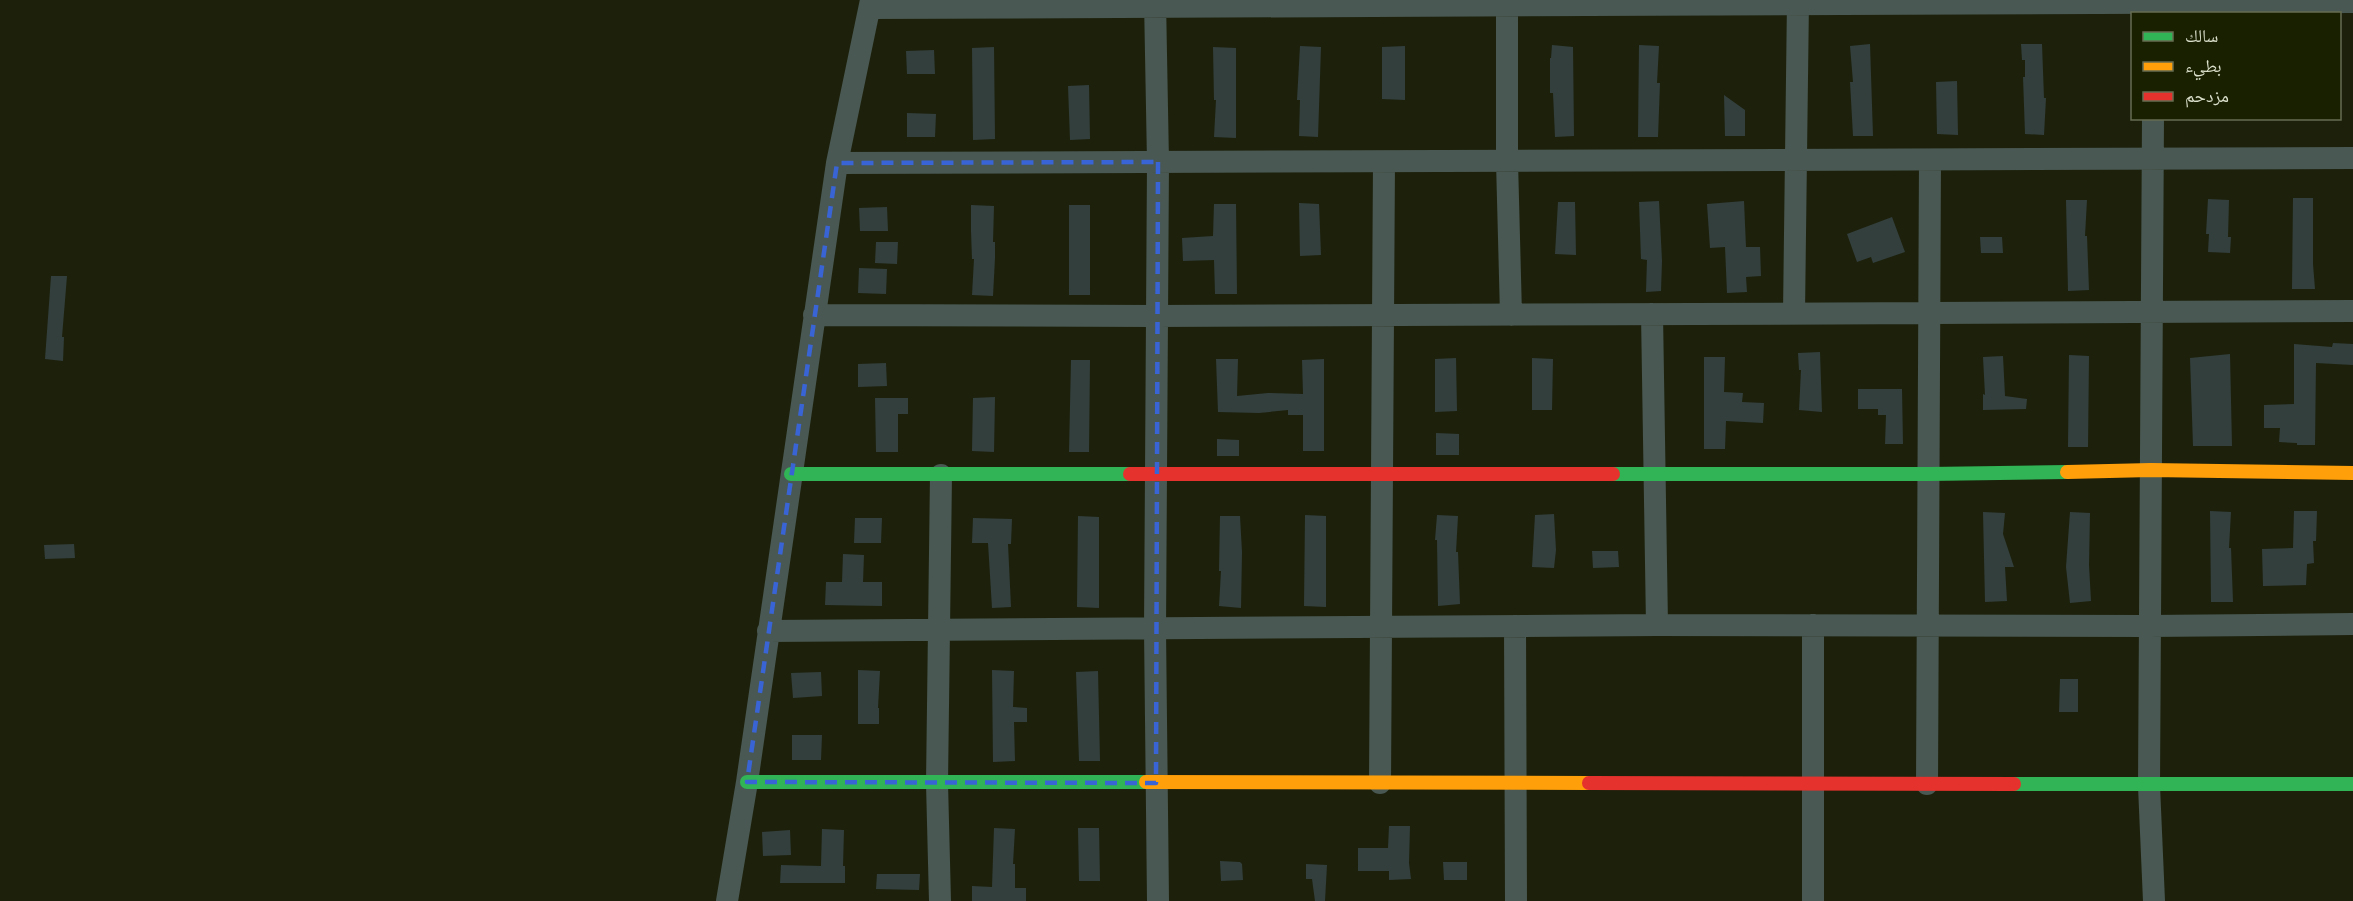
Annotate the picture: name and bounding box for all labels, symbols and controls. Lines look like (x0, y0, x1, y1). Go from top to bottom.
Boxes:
legend (2131, 12, 2341, 120)
text: سالك (2185, 23, 2218, 47)
text: بطيء (2185, 53, 2222, 81)
text: مزدحم (2185, 83, 2229, 108)

